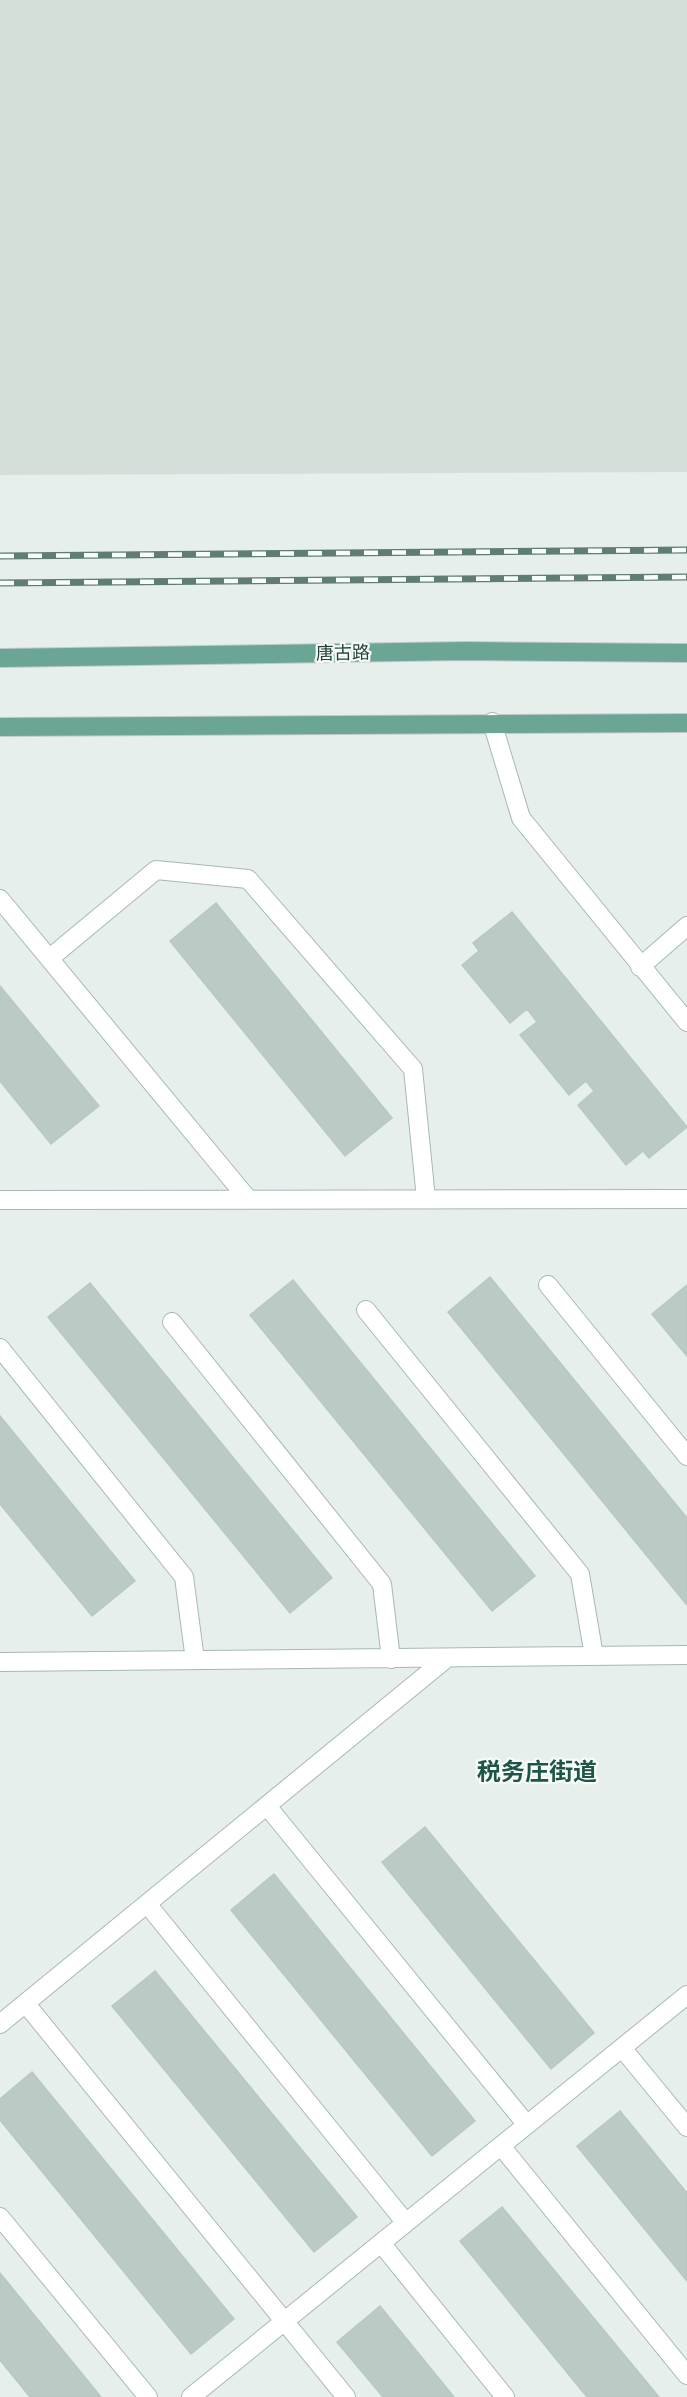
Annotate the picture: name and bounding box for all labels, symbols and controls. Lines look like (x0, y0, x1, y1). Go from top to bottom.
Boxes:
street label: 唐古路 (316, 642, 370, 664)
district label: 税务庄街道 (477, 1758, 597, 1786)

